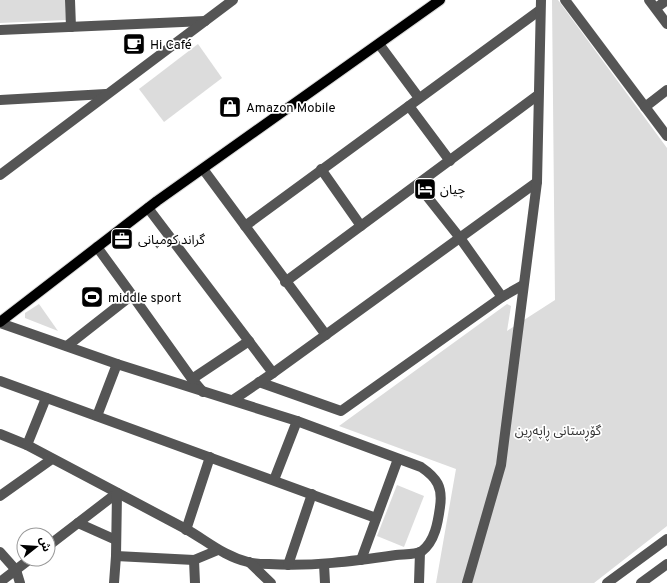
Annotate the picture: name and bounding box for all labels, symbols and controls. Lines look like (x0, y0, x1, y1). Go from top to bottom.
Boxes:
cafe icon: Hi Café (121, 31, 147, 57)
place label: Hi Café (150, 38, 192, 54)
shop icon: Amazon Mobile (217, 94, 243, 120)
place label: Amazon Mobile (246, 101, 335, 117)
hotel icon: چيان (412, 176, 438, 202)
place label: چيان (440, 183, 466, 199)
office icon: گراند كومپانى (109, 226, 135, 252)
place label: گراند كومپانى (138, 233, 205, 249)
sports icon: middle sport (79, 284, 105, 310)
place label: middle sport (108, 291, 181, 307)
park label: گۆڕستانی ڕاپەڕین (515, 424, 602, 442)
north arrow (16, 527, 56, 567)
text: ش (36, 535, 54, 554)

